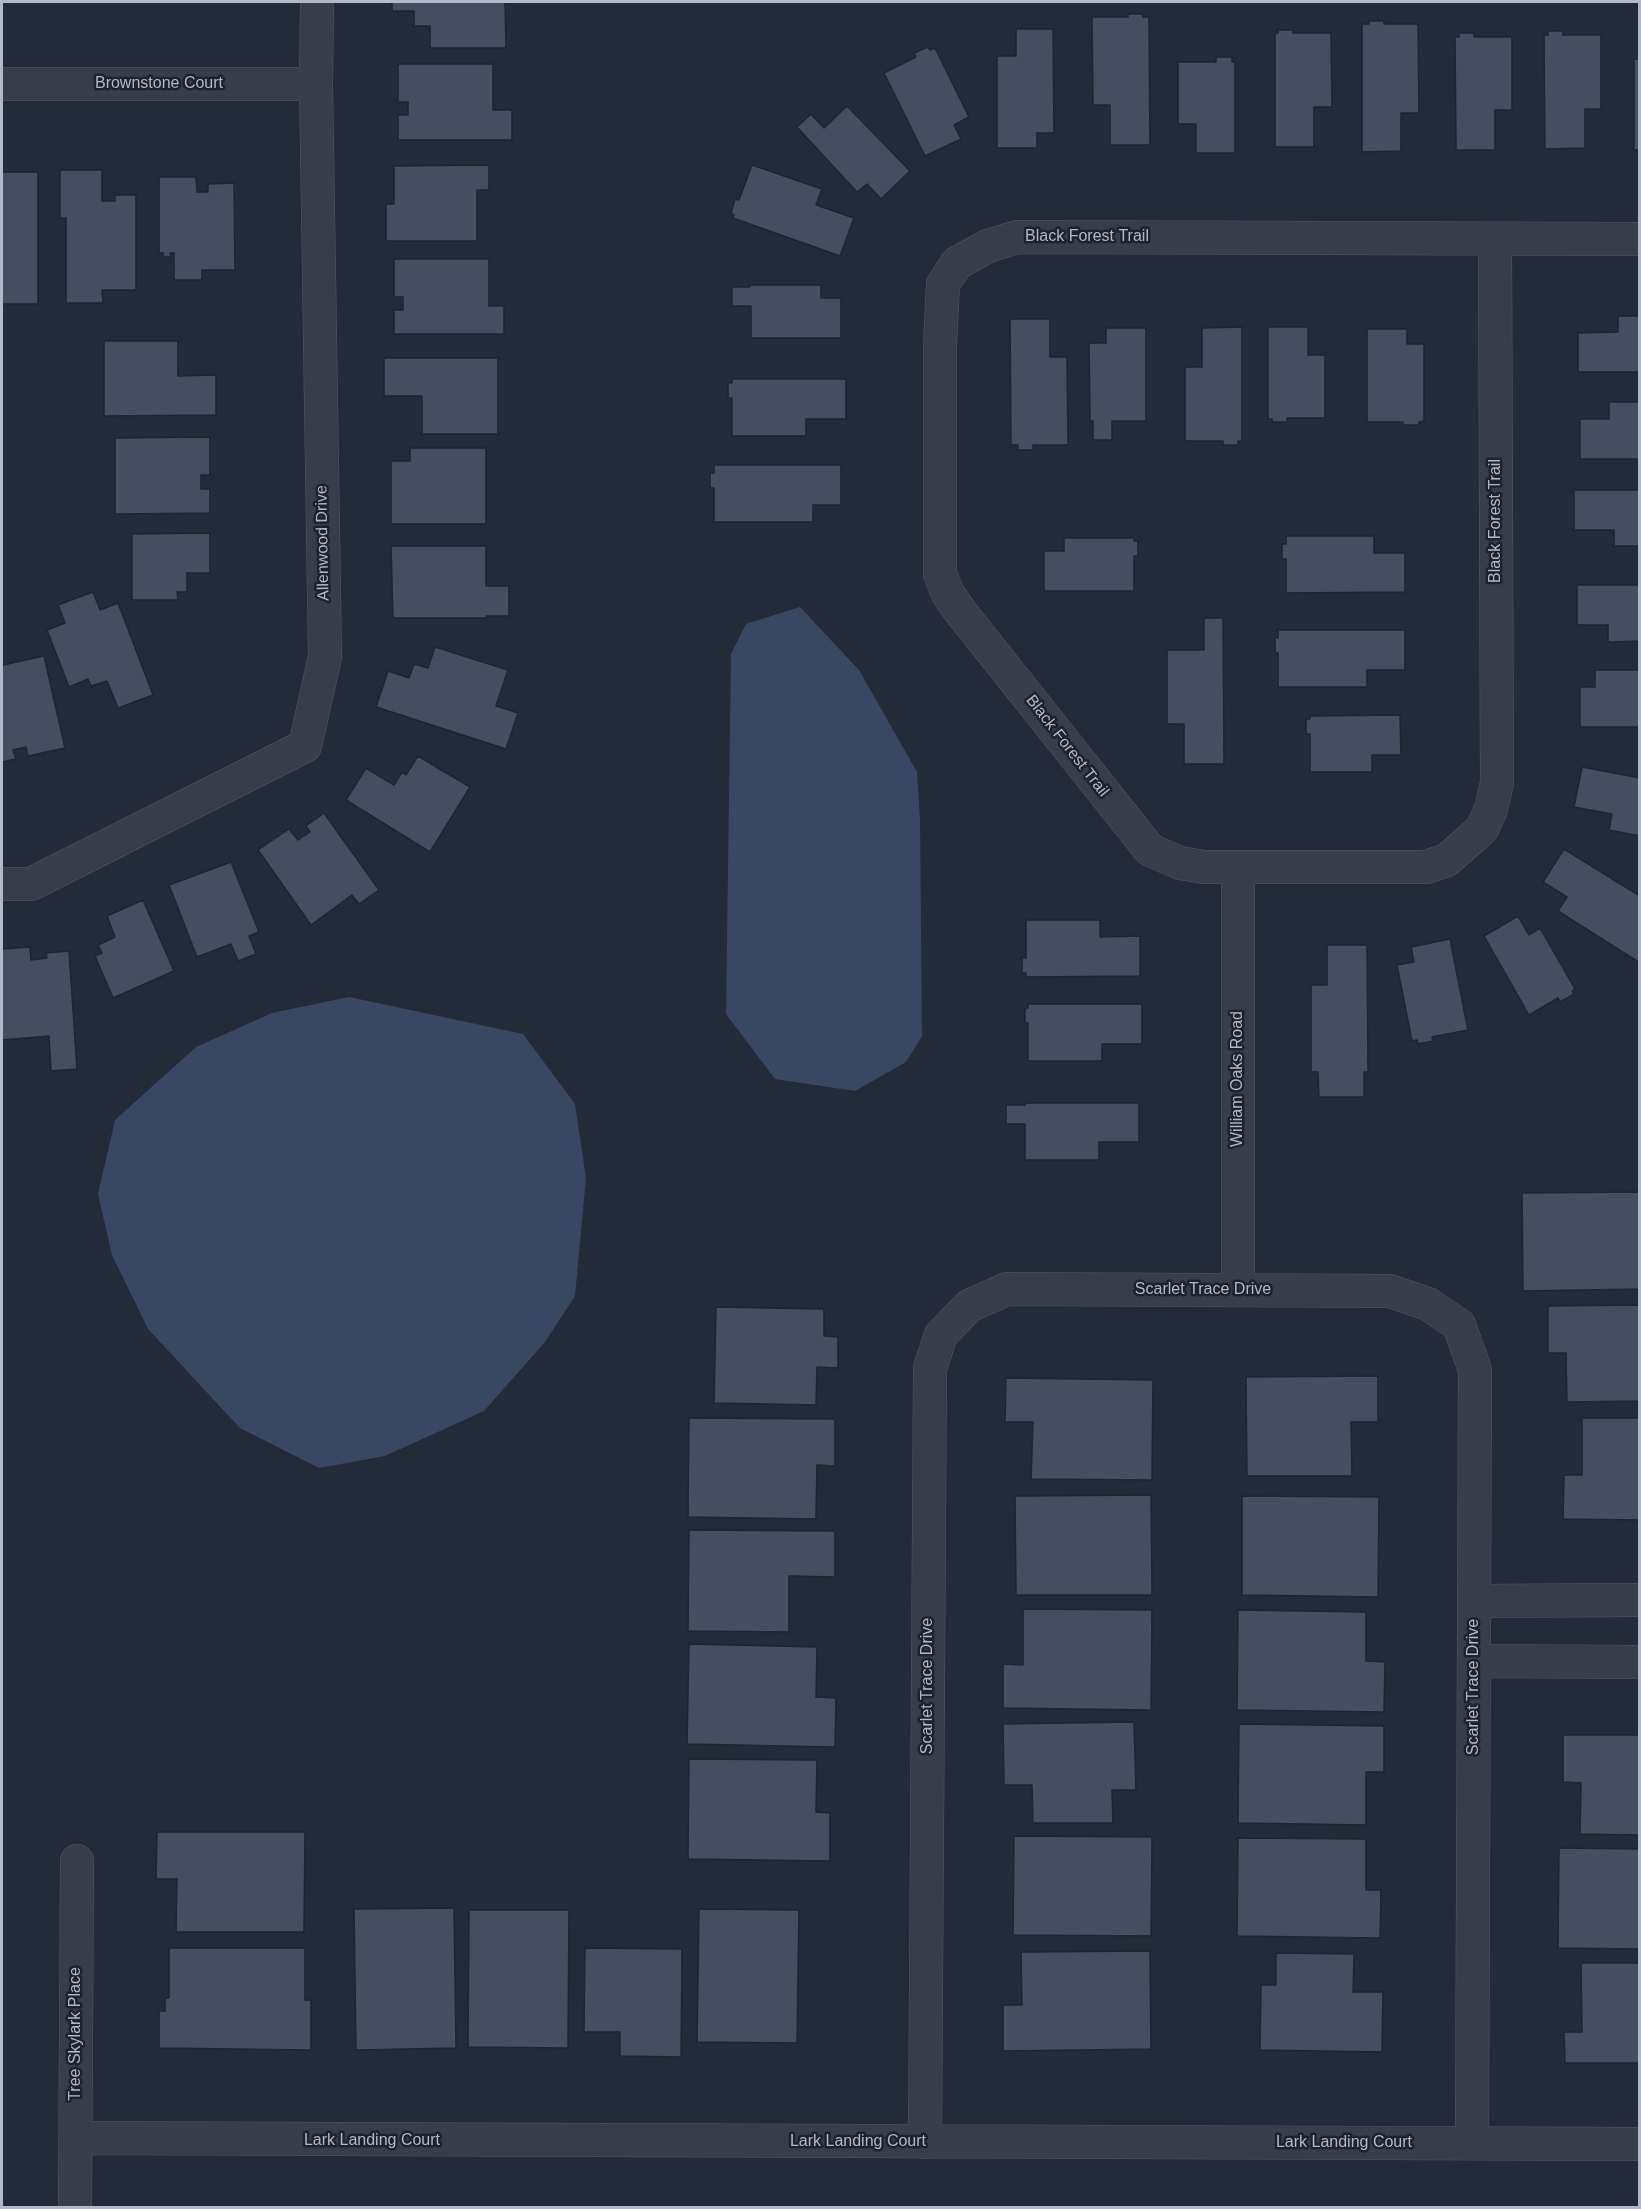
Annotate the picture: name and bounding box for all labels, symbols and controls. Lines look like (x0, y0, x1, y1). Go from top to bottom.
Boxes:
street label: Brownstone Court (95, 74, 223, 94)
street label: Black Forest Trail (1025, 227, 1149, 247)
street label: Black Forest Trail (1486, 459, 1506, 583)
street label: Allenwood Drive (312, 485, 334, 601)
street label: Black Forest Trail (1021, 691, 1113, 801)
street label: William Oaks Road (1228, 1011, 1248, 1147)
street label: Scarlet Trace Drive (1135, 1280, 1271, 1300)
street label: Scarlet Trace Drive (918, 1618, 938, 1754)
street label: Scarlet Trace Drive (1464, 1619, 1484, 1755)
street label: Tree Skylark Place (66, 1967, 86, 2101)
street label: Lark Landing Court (304, 2131, 440, 2151)
street label: Lark Landing Court (790, 2132, 926, 2152)
street label: Lark Landing Court (1276, 2133, 1412, 2153)

